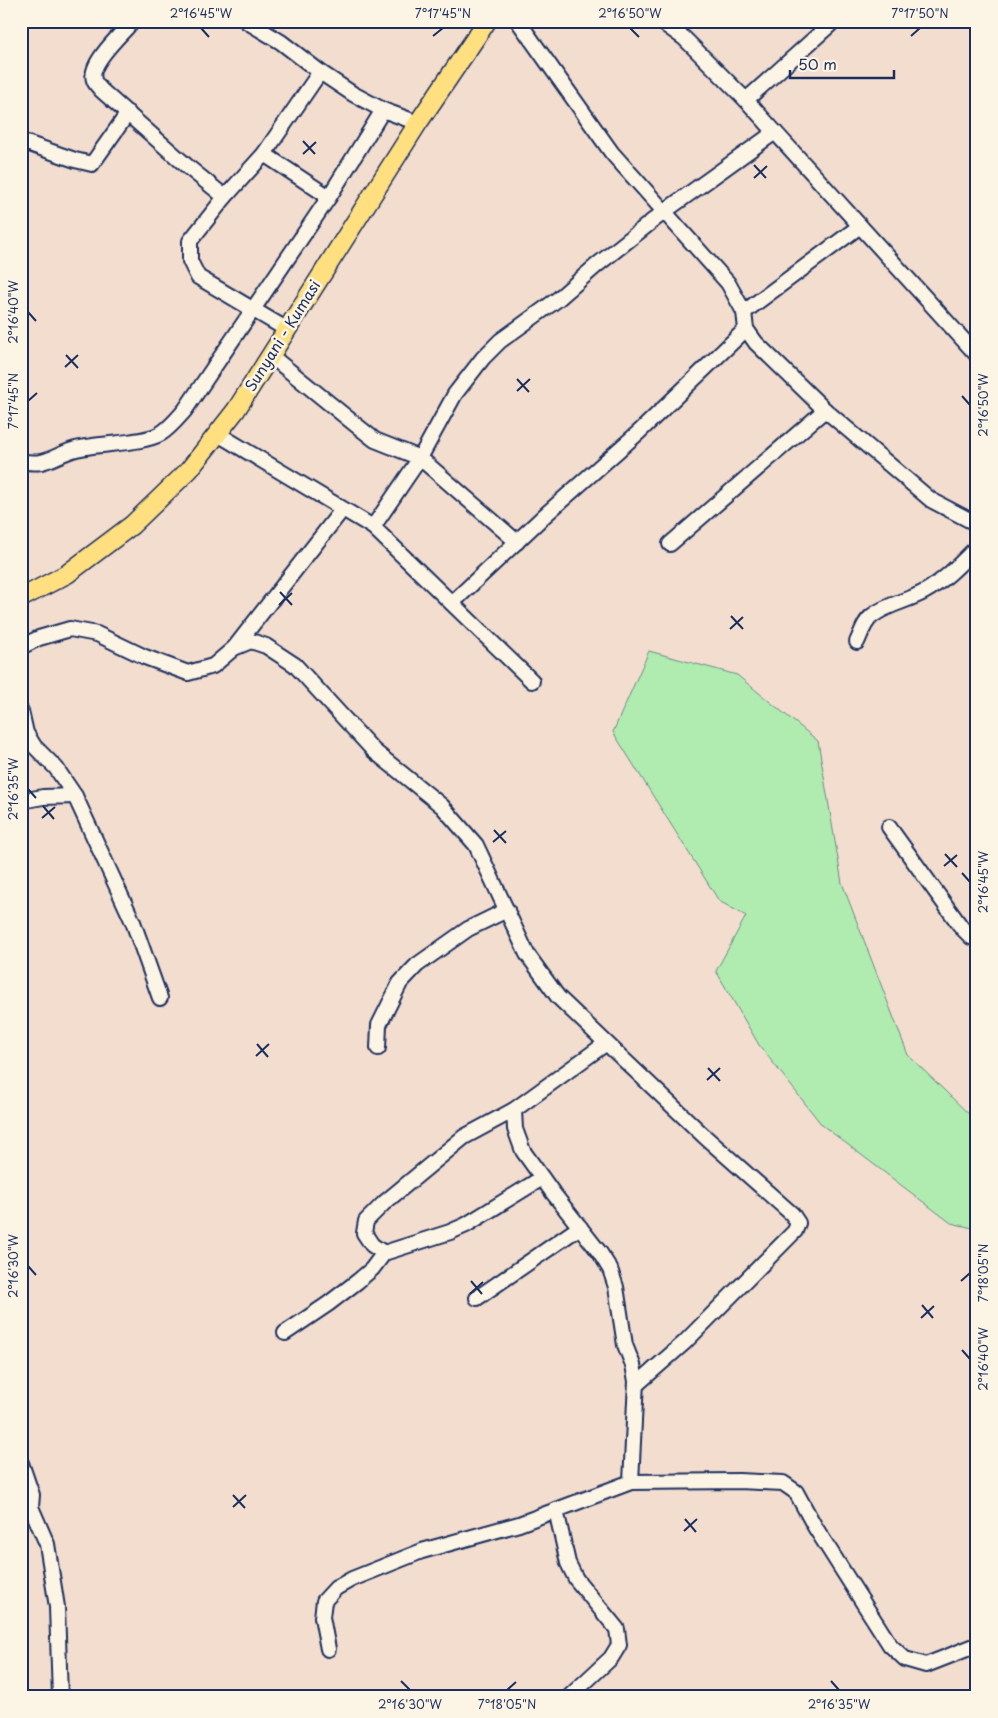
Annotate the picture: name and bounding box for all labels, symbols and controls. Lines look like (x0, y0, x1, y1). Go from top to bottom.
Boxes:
text: 2°16'45"W (170, 4, 233, 22)
text: 7°17'45"N (415, 4, 471, 22)
text: 2°16'50"W (598, 4, 662, 22)
text: 7°17'50"N (891, 4, 949, 22)
scale bar (790, 48, 894, 80)
text: 50 m (798, 52, 837, 75)
street label: Sunyani - Kumasi (238, 275, 325, 395)
text: 2°16'40"W (4, 280, 22, 344)
text: 7°17'45"N (4, 373, 22, 429)
text: 2°16'50"W (974, 373, 992, 437)
text: 2°16'35"W (4, 757, 22, 820)
text: 2°16'45"W (974, 850, 992, 913)
text: 2°16'30"W (4, 1233, 22, 1298)
text: 7°18'05"N (974, 1244, 992, 1302)
text: 2°16'40"W (974, 1327, 992, 1391)
text: 2°16'30"W (378, 1695, 443, 1713)
text: 7°18'05"N (478, 1695, 536, 1713)
text: 2°16'35"W (808, 1695, 871, 1713)

